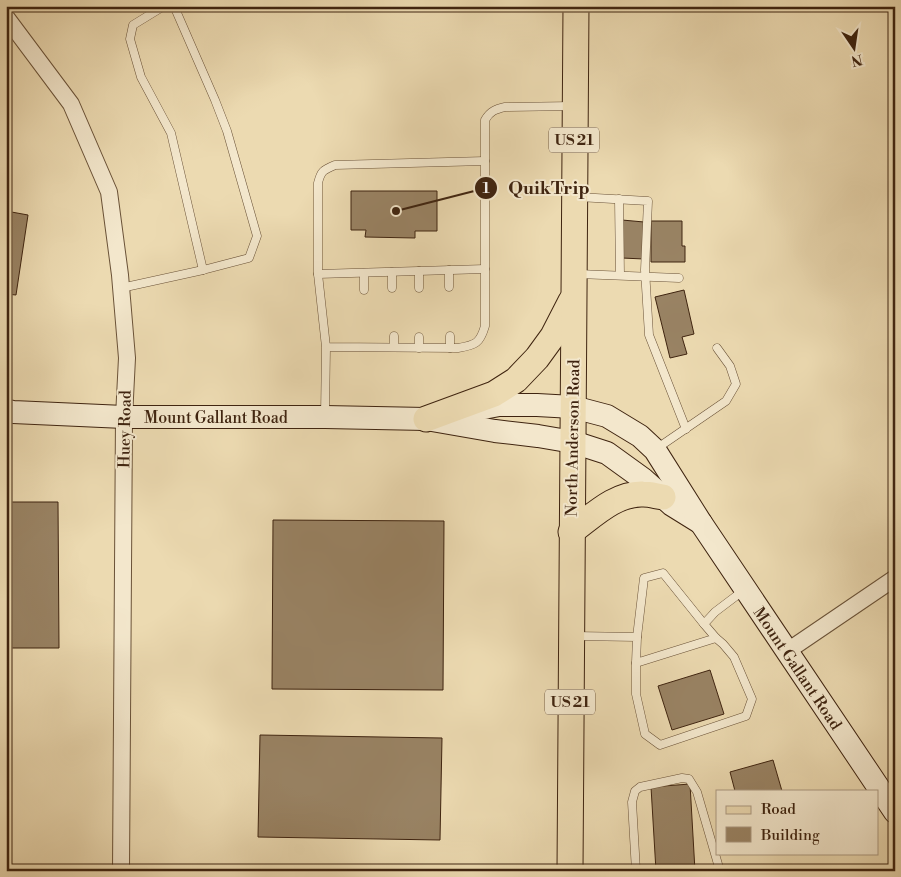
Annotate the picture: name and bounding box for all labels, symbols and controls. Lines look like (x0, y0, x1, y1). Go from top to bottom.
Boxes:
north arrow (828, 22, 878, 72)
text: N (849, 50, 864, 70)
road number: US 21 (549, 128, 599, 152)
callout: QuikTrip (473, 171, 600, 204)
text: QuikTrip (508, 177, 590, 200)
text: 1 (482, 179, 490, 198)
street label: North Anderson Road (562, 359, 584, 517)
street label: Huey Road (114, 390, 136, 468)
street label: Mount Gallant Road (144, 408, 288, 428)
street label: Mount Gallant Road (749, 603, 846, 734)
road number: US 21 (545, 690, 595, 714)
legend (716, 790, 878, 854)
text: Road (761, 800, 796, 819)
text: Building (760, 826, 820, 845)

